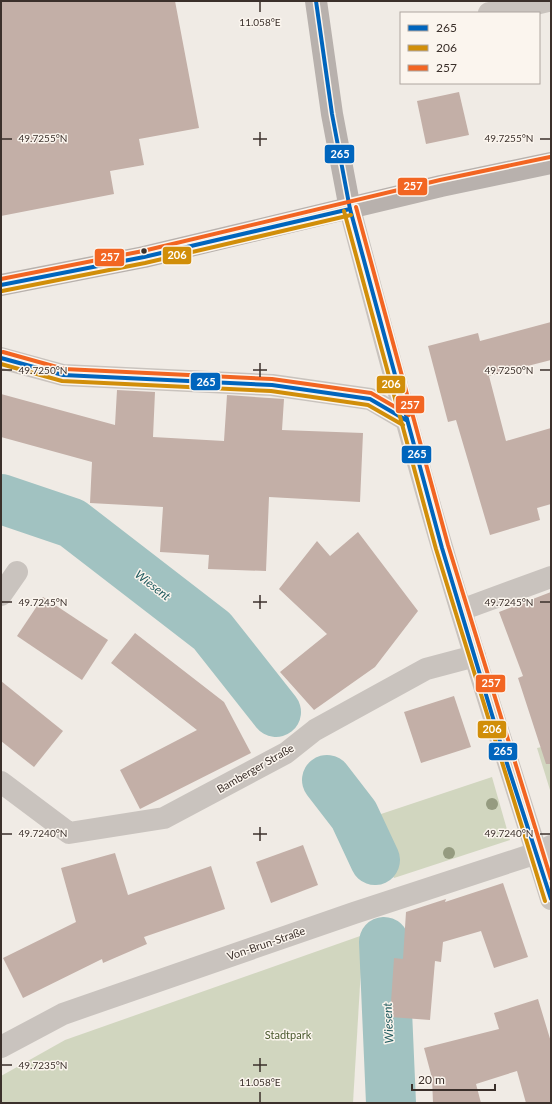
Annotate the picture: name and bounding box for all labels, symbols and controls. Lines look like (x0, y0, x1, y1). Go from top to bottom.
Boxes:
legend (400, 12, 540, 84)
text: 11.058°E (239, 16, 281, 28)
text: 265 (436, 20, 457, 35)
text: 206 (436, 40, 457, 55)
text: 257 (436, 60, 457, 75)
text: 49.7255°N (19, 132, 67, 144)
text: 49.7255°N (485, 132, 533, 144)
line badge: 265 (324, 144, 355, 164)
text: 265 (330, 147, 350, 160)
line badge: 257 (397, 177, 428, 196)
text: 257 (403, 179, 423, 192)
unlabelled marker (139, 246, 149, 256)
line badge: 206 (162, 246, 192, 265)
line badge: 257 (94, 248, 125, 267)
text: 206 (167, 248, 187, 261)
text: 257 (100, 250, 120, 263)
text: 49.7250°N (19, 364, 67, 376)
text: 49.7250°N (485, 364, 533, 376)
line badge: 265 (190, 372, 221, 391)
text: 265 (196, 375, 216, 388)
line badge: 206 (376, 375, 406, 394)
text: 206 (381, 377, 401, 390)
line badge: 257 (395, 395, 425, 414)
text: 257 (400, 398, 420, 411)
line badge: 265 (401, 445, 432, 464)
text: 265 (407, 447, 427, 460)
water label: Wiesent (132, 566, 174, 604)
text: 49.7245°N (19, 596, 67, 608)
text: 49.7245°N (485, 596, 533, 608)
line badge: 257 (475, 674, 506, 693)
text: 257 (481, 676, 501, 689)
line badge: 206 (477, 720, 507, 739)
text: 206 (482, 722, 502, 735)
street label: Bamberger Straße (214, 741, 296, 795)
line badge: 265 (488, 742, 518, 761)
text: 265 (493, 744, 513, 757)
text: 49.7240°N (19, 827, 67, 839)
text: 49.7240°N (485, 827, 533, 839)
street label: Von-Brun-Straße (225, 923, 307, 962)
water label: Wiesent (379, 1001, 397, 1044)
park label: Stadtpark (265, 1028, 312, 1041)
text: 49.7235°N (19, 1059, 67, 1071)
scale bar (412, 1066, 495, 1092)
text: 20 m (418, 1072, 445, 1087)
text: 11.058°E (239, 1076, 281, 1088)

